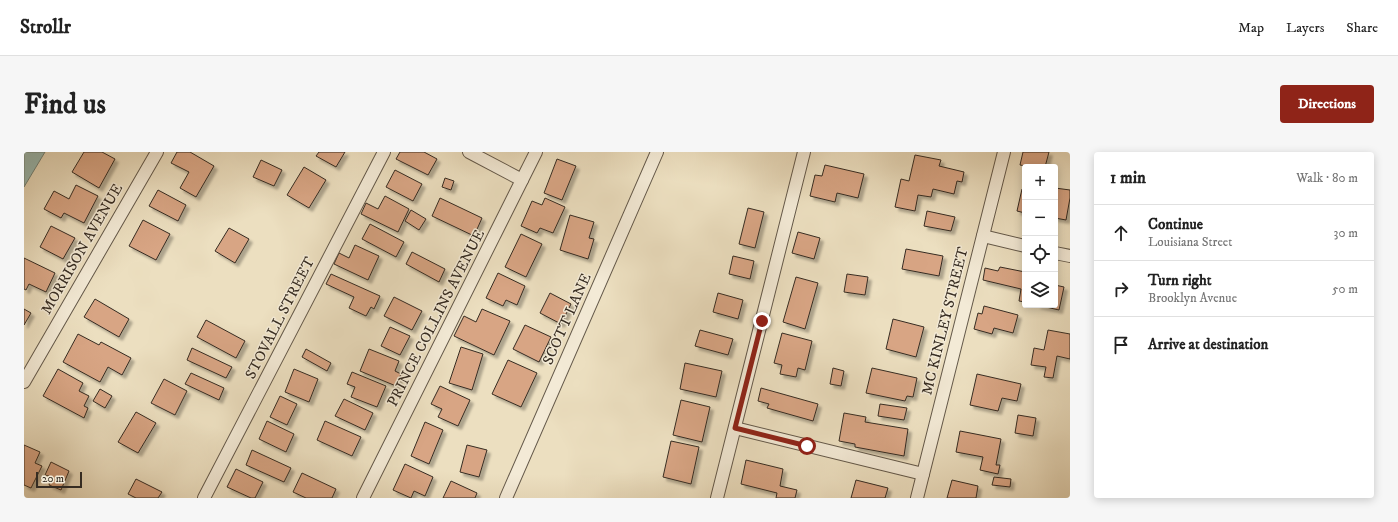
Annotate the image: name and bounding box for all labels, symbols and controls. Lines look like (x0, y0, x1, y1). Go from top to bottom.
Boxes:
text: Strollr (20, 16, 71, 39)
text: Map (1238, 19, 1264, 37)
text: Layers (1286, 19, 1324, 37)
text: Share (1346, 19, 1378, 37)
button: Directions (1280, 85, 1374, 123)
text: Find us (24, 87, 106, 122)
map controls (1022, 164, 1058, 308)
button: + (1022, 164, 1058, 200)
text: 1 min (1110, 167, 1146, 189)
text: Walk · 80 m (1296, 170, 1358, 186)
street label: MORRISON AVENUE (37, 180, 127, 318)
button: − (1022, 200, 1058, 236)
text: Continue (1148, 215, 1203, 234)
icon: ahead (1110, 222, 1132, 244)
text: 30 m (1334, 225, 1358, 241)
street label: PRINCE COLLINS AVENUE (383, 226, 489, 410)
text: Louisiana Street (1148, 234, 1232, 250)
button: locate (1022, 236, 1058, 272)
street label: MC KINLEY STREET (917, 244, 973, 397)
street label: STOVALL STREET (241, 253, 319, 382)
street label: SCOTT LANE (538, 270, 596, 368)
text: Turn right (1148, 271, 1211, 290)
button: layers (1022, 272, 1058, 308)
icon: right (1110, 278, 1132, 300)
text: 50 m (1332, 281, 1358, 297)
text: Brooklyn Avenue (1148, 290, 1237, 306)
route end (753, 312, 771, 330)
icon: arrive (1110, 334, 1132, 356)
text: Arrive at destination (1148, 335, 1268, 354)
route start (798, 437, 816, 455)
scale bar (36, 470, 82, 489)
text: 20 m (42, 472, 64, 486)

